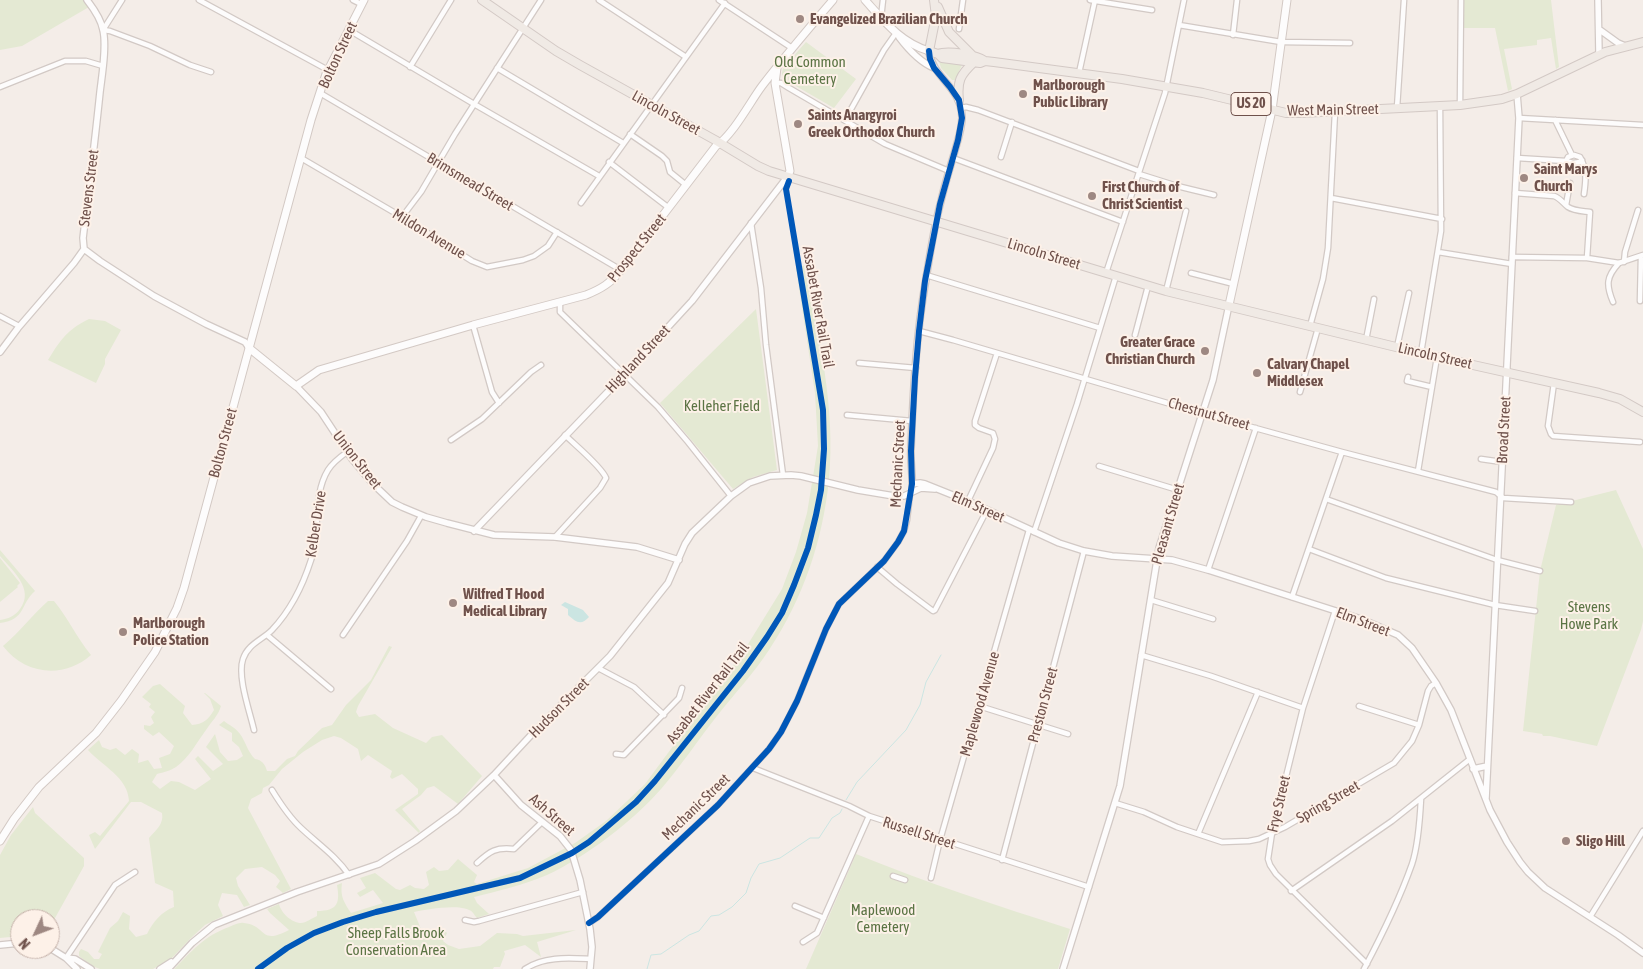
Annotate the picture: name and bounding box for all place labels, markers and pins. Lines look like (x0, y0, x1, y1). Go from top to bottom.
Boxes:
place label: Evangelized Brazilian Church (810, 10, 968, 28)
marker: Evangelized Brazilian Church (794, 13, 806, 25)
place label: Marlborough Public Library (1033, 76, 1108, 111)
marker: Marlborough Public Library (1017, 88, 1029, 100)
place label: Saints Anargyroi Greek Orthodox Church (808, 106, 935, 141)
marker: Saints Anargyroi Greek Orthodox Church (792, 118, 804, 130)
place label: Saint Marys Church (1534, 160, 1597, 195)
marker: Saint Marys Church (1518, 172, 1530, 184)
place label: First Church of Christ Scientist (1102, 178, 1182, 213)
marker: First Church of Christ Scientist (1086, 190, 1098, 202)
place label: Greater Grace Christian Church (1105, 333, 1195, 368)
marker: Greater Grace Christian Church (1199, 345, 1211, 357)
place label: Calvary Chapel Middlesex (1267, 355, 1349, 390)
marker: Calvary Chapel Middlesex (1251, 367, 1263, 379)
place label: Wilfred T Hood Medical Library (463, 585, 547, 620)
marker: Wilfred T Hood Medical Library (447, 597, 459, 609)
place label: Marlborough Police Station (133, 614, 209, 649)
marker: Marlborough Police Station (117, 626, 129, 638)
place label: Sligo Hill (1576, 832, 1625, 850)
marker: Sligo Hill (1560, 835, 1572, 847)

